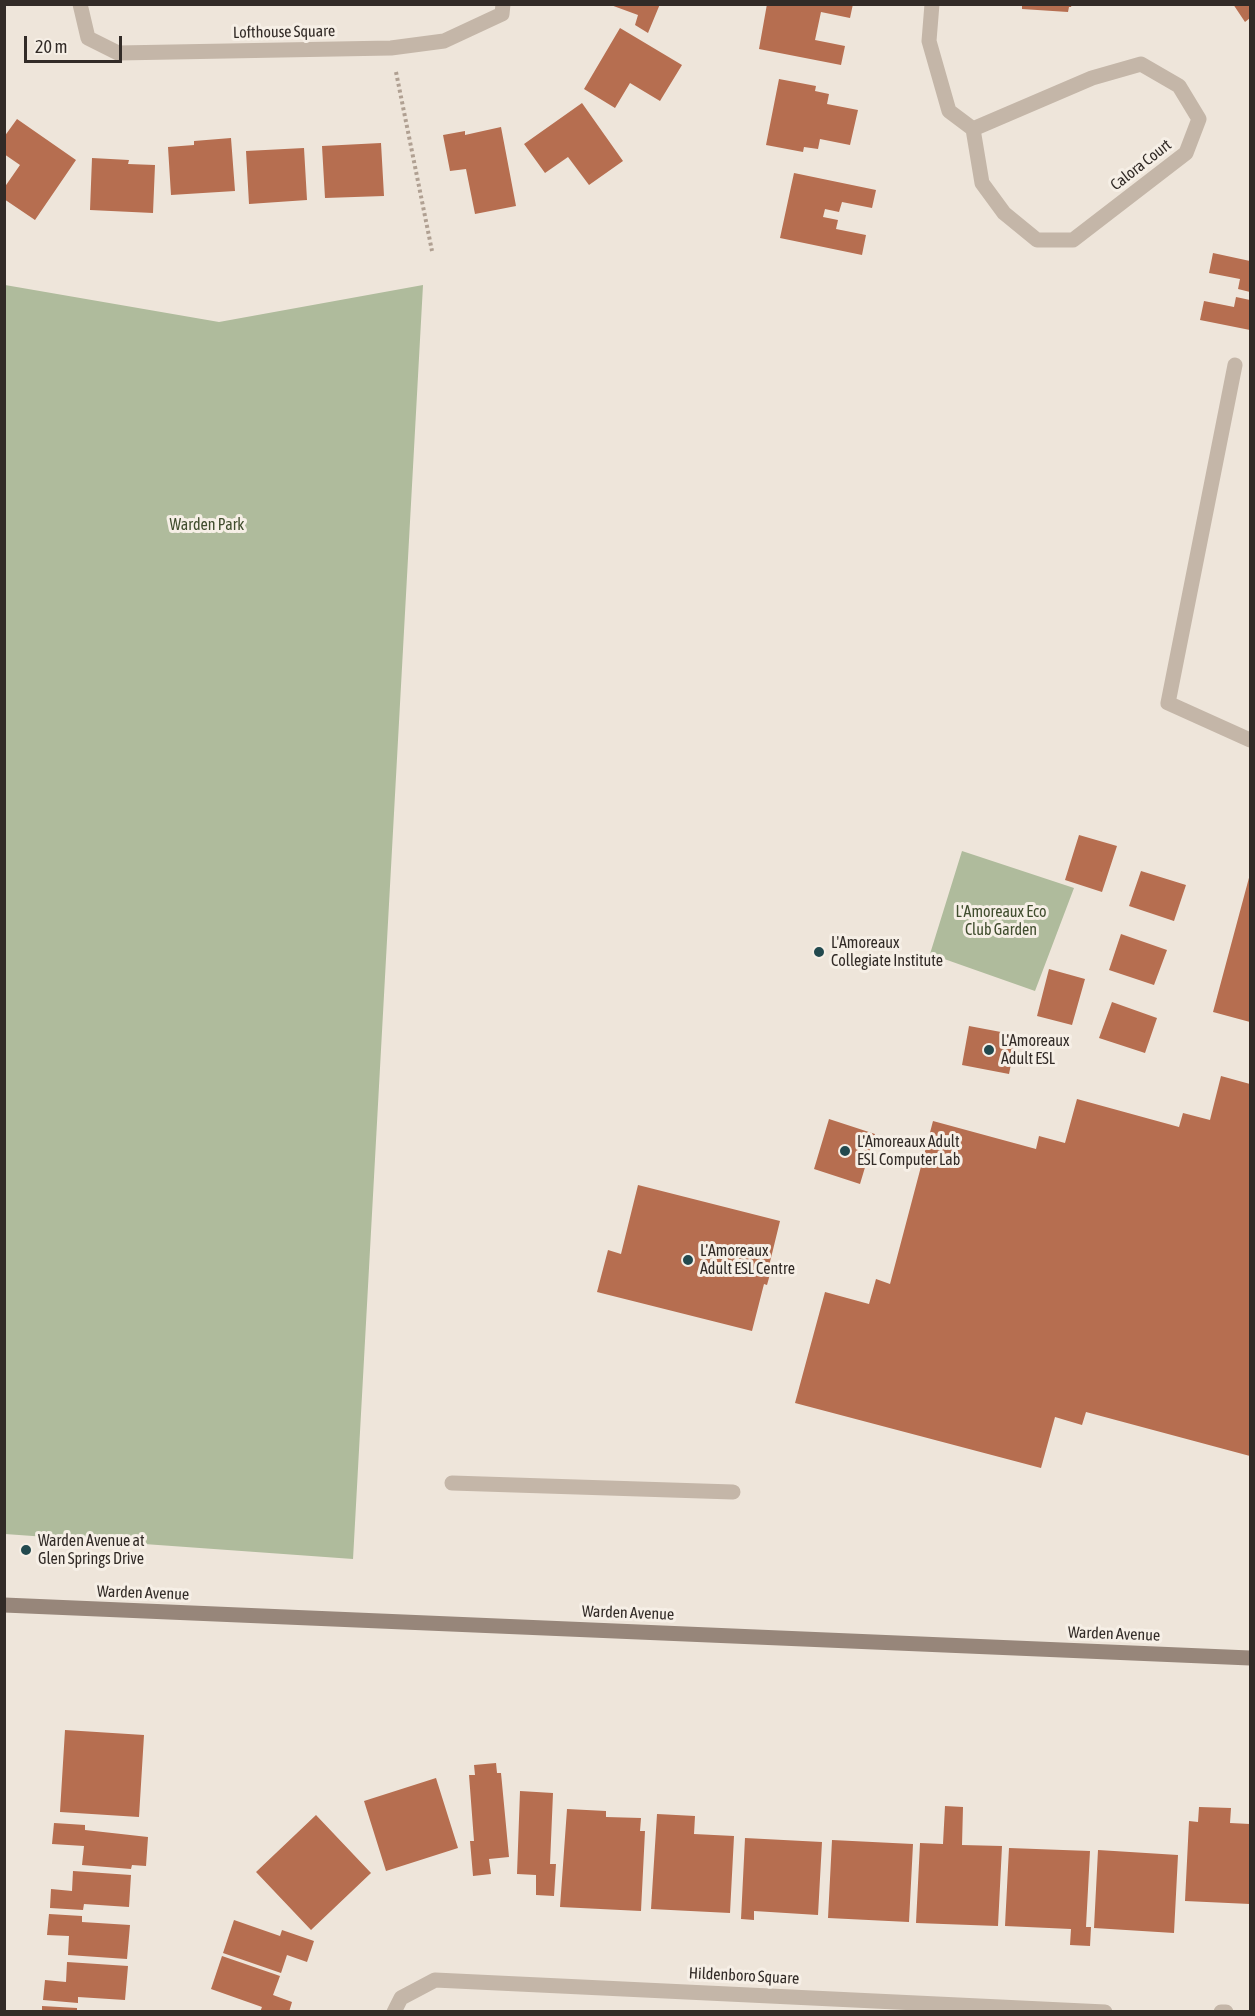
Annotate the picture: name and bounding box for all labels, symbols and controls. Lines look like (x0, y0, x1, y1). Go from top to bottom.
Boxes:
street label: Lofthouse Square (233, 22, 335, 42)
scale bar (27, 24, 124, 62)
text: 20 m (35, 36, 67, 57)
street label: Calora Court (1107, 135, 1175, 195)
park label: Warden Park (170, 515, 244, 535)
park label: L'Amoreaux Eco Club Garden (956, 902, 1046, 940)
place label: L'Amoreaux Collegiate Institute (831, 933, 943, 971)
marker: L'Amoreaux Collegiate Institute (812, 945, 826, 959)
place label: L'Amoreaux Adult ESL (1001, 1031, 1070, 1069)
marker: L'Amoreaux Adult ESL (982, 1043, 996, 1057)
place label: L'Amoreaux Adult ESL Computer Lab (857, 1132, 960, 1170)
marker: L'Amoreaux Adult ESL Computer Lab (838, 1144, 852, 1158)
place label: L'Amoreaux Adult ESL Centre (700, 1241, 795, 1279)
marker: L'Amoreaux Adult ESL Centre (681, 1253, 695, 1267)
place label: Warden Avenue at Glen Springs Drive (38, 1531, 145, 1569)
marker: Warden Avenue at Glen Springs Drive (19, 1543, 33, 1557)
street label: Warden Avenue (97, 1582, 189, 1604)
street label: Warden Avenue (582, 1602, 674, 1624)
street label: Warden Avenue (1068, 1623, 1160, 1645)
street label: Hildenboro Square (688, 1964, 800, 1988)

